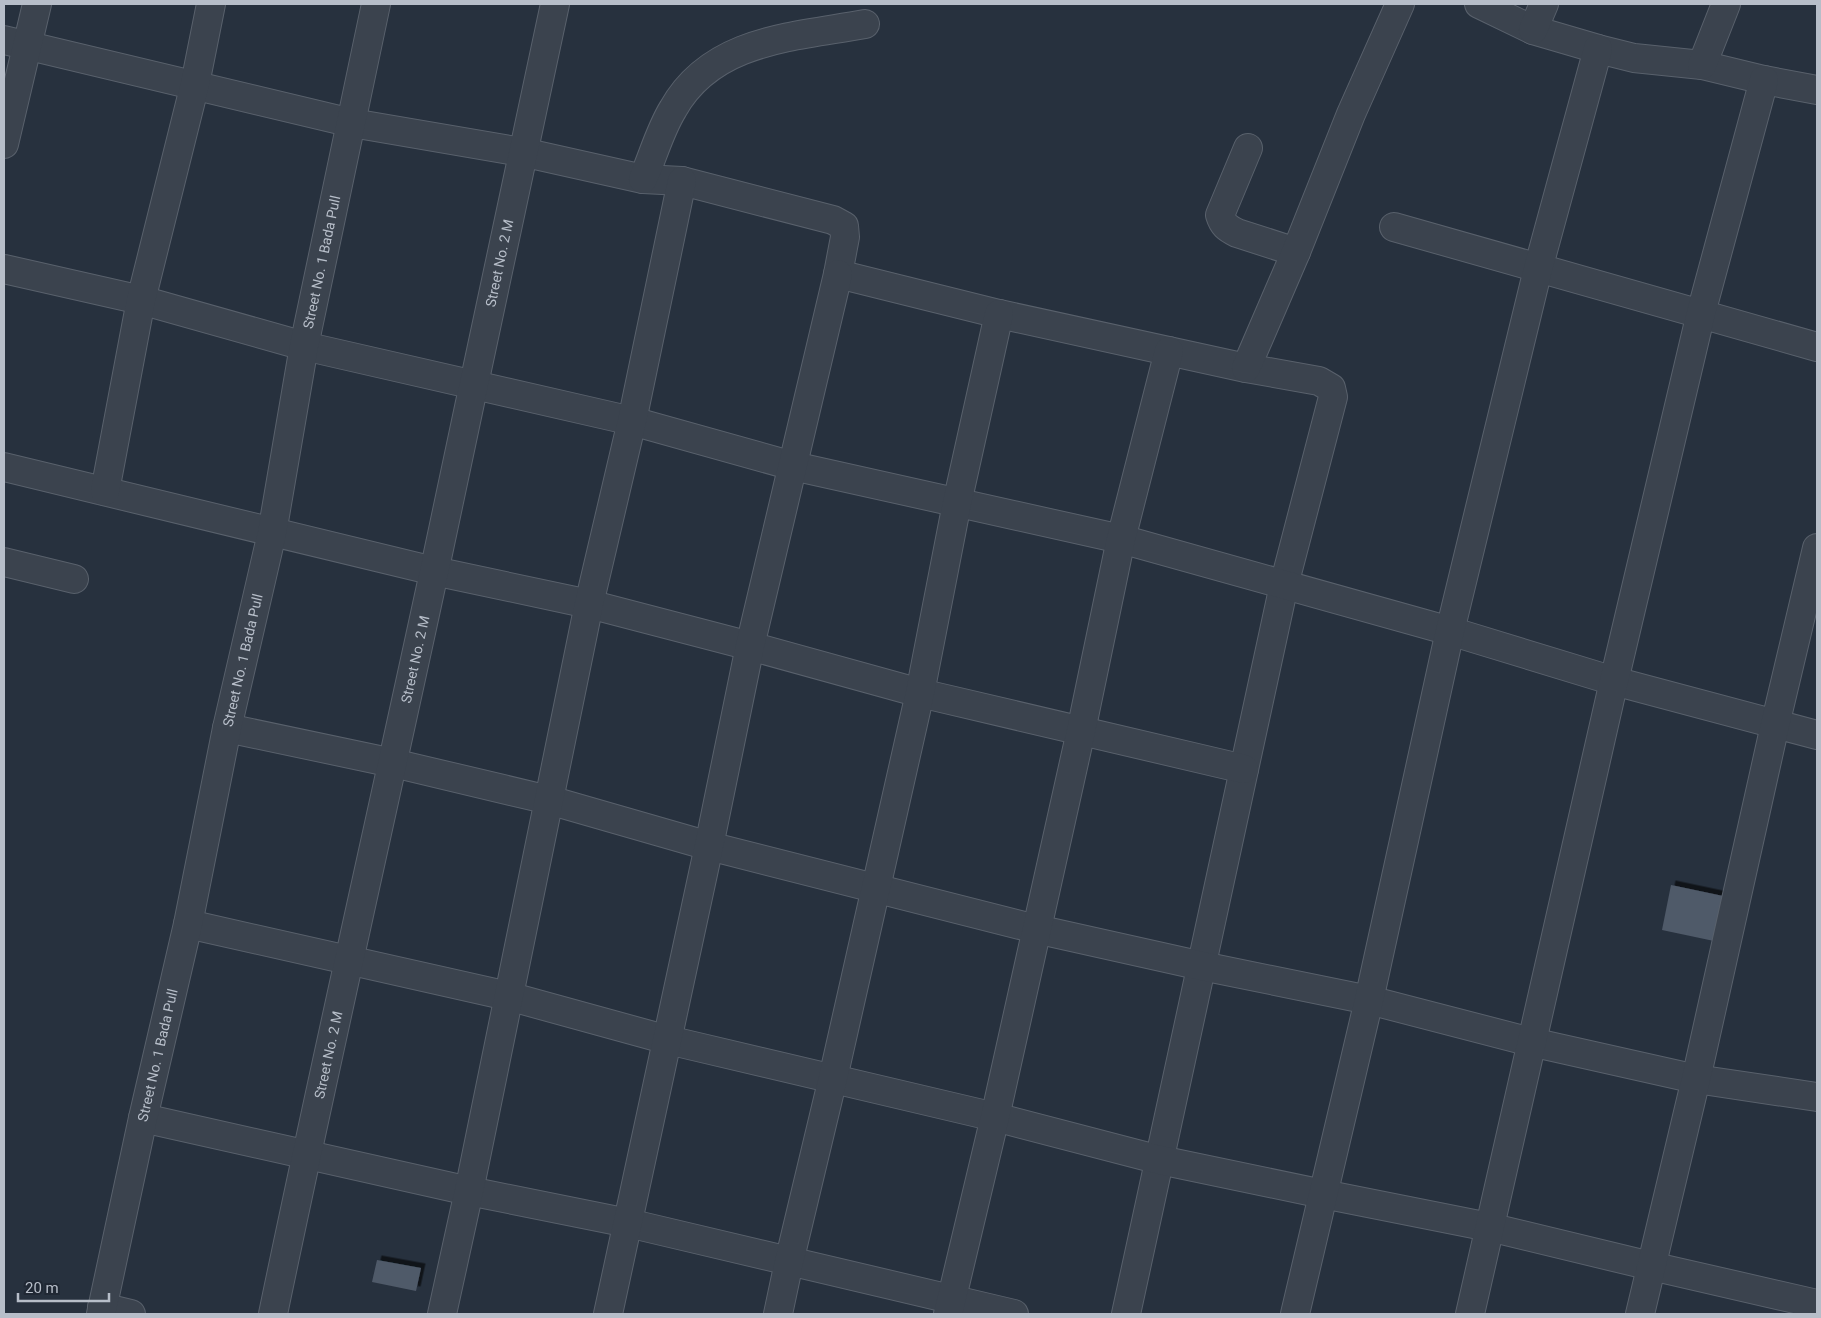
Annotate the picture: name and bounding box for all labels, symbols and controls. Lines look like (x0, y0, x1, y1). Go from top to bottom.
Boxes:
street label: Street No. 1 Bada Pull (300, 194, 343, 330)
street label: Street No. 2 M (482, 218, 516, 308)
street label: Street No. 1 Bada Pull (220, 592, 266, 728)
street label: Street No. 2 M (398, 614, 432, 705)
street label: Street No. 1 Bada Pull (134, 987, 181, 1123)
street label: Street No. 2 M (311, 1010, 346, 1100)
scale bar (18, 1270, 109, 1302)
text: 20 m (25, 1279, 59, 1297)

